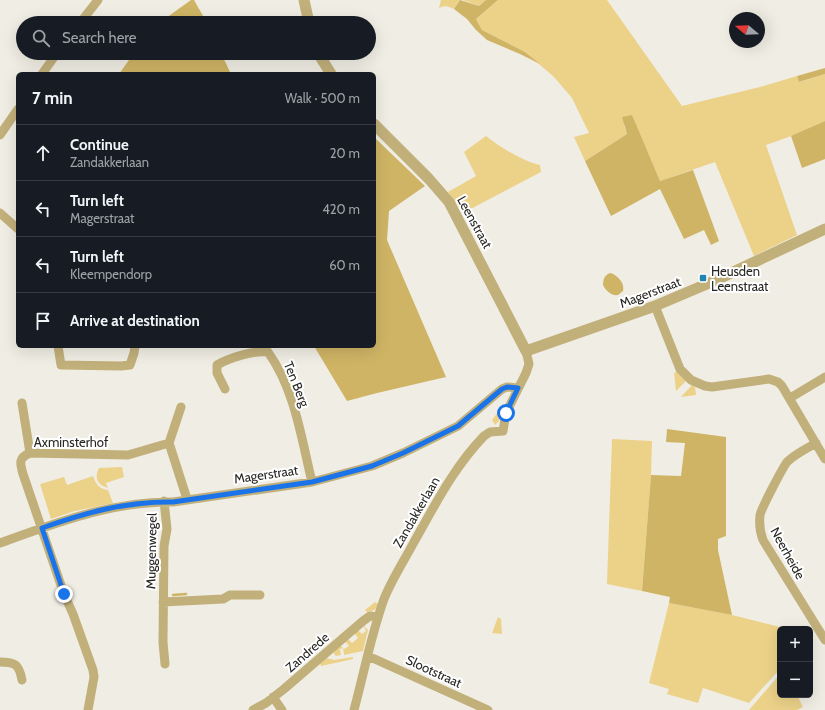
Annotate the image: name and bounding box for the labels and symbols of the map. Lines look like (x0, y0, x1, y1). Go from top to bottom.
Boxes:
north arrow (729, 12, 765, 48)
street label: Leenstraat (454, 193, 496, 252)
place label: Heusden Leenstraat (711, 263, 769, 294)
street label: Magerstraat (617, 273, 684, 311)
marker: Heusden Leenstraat (698, 273, 708, 283)
street label: Ten Berg (281, 359, 314, 410)
route start (497, 404, 515, 422)
street label: Axminsterhof (34, 434, 109, 450)
street label: Magerstraat (233, 462, 300, 486)
street label: Zandakkerlaan (389, 474, 443, 550)
street label: Muggenwegel (142, 513, 160, 589)
street label: Neerheide (767, 524, 809, 582)
route end (55, 585, 73, 603)
street label: Zandrede (282, 629, 332, 675)
street label: Slootstraat (404, 651, 465, 691)

